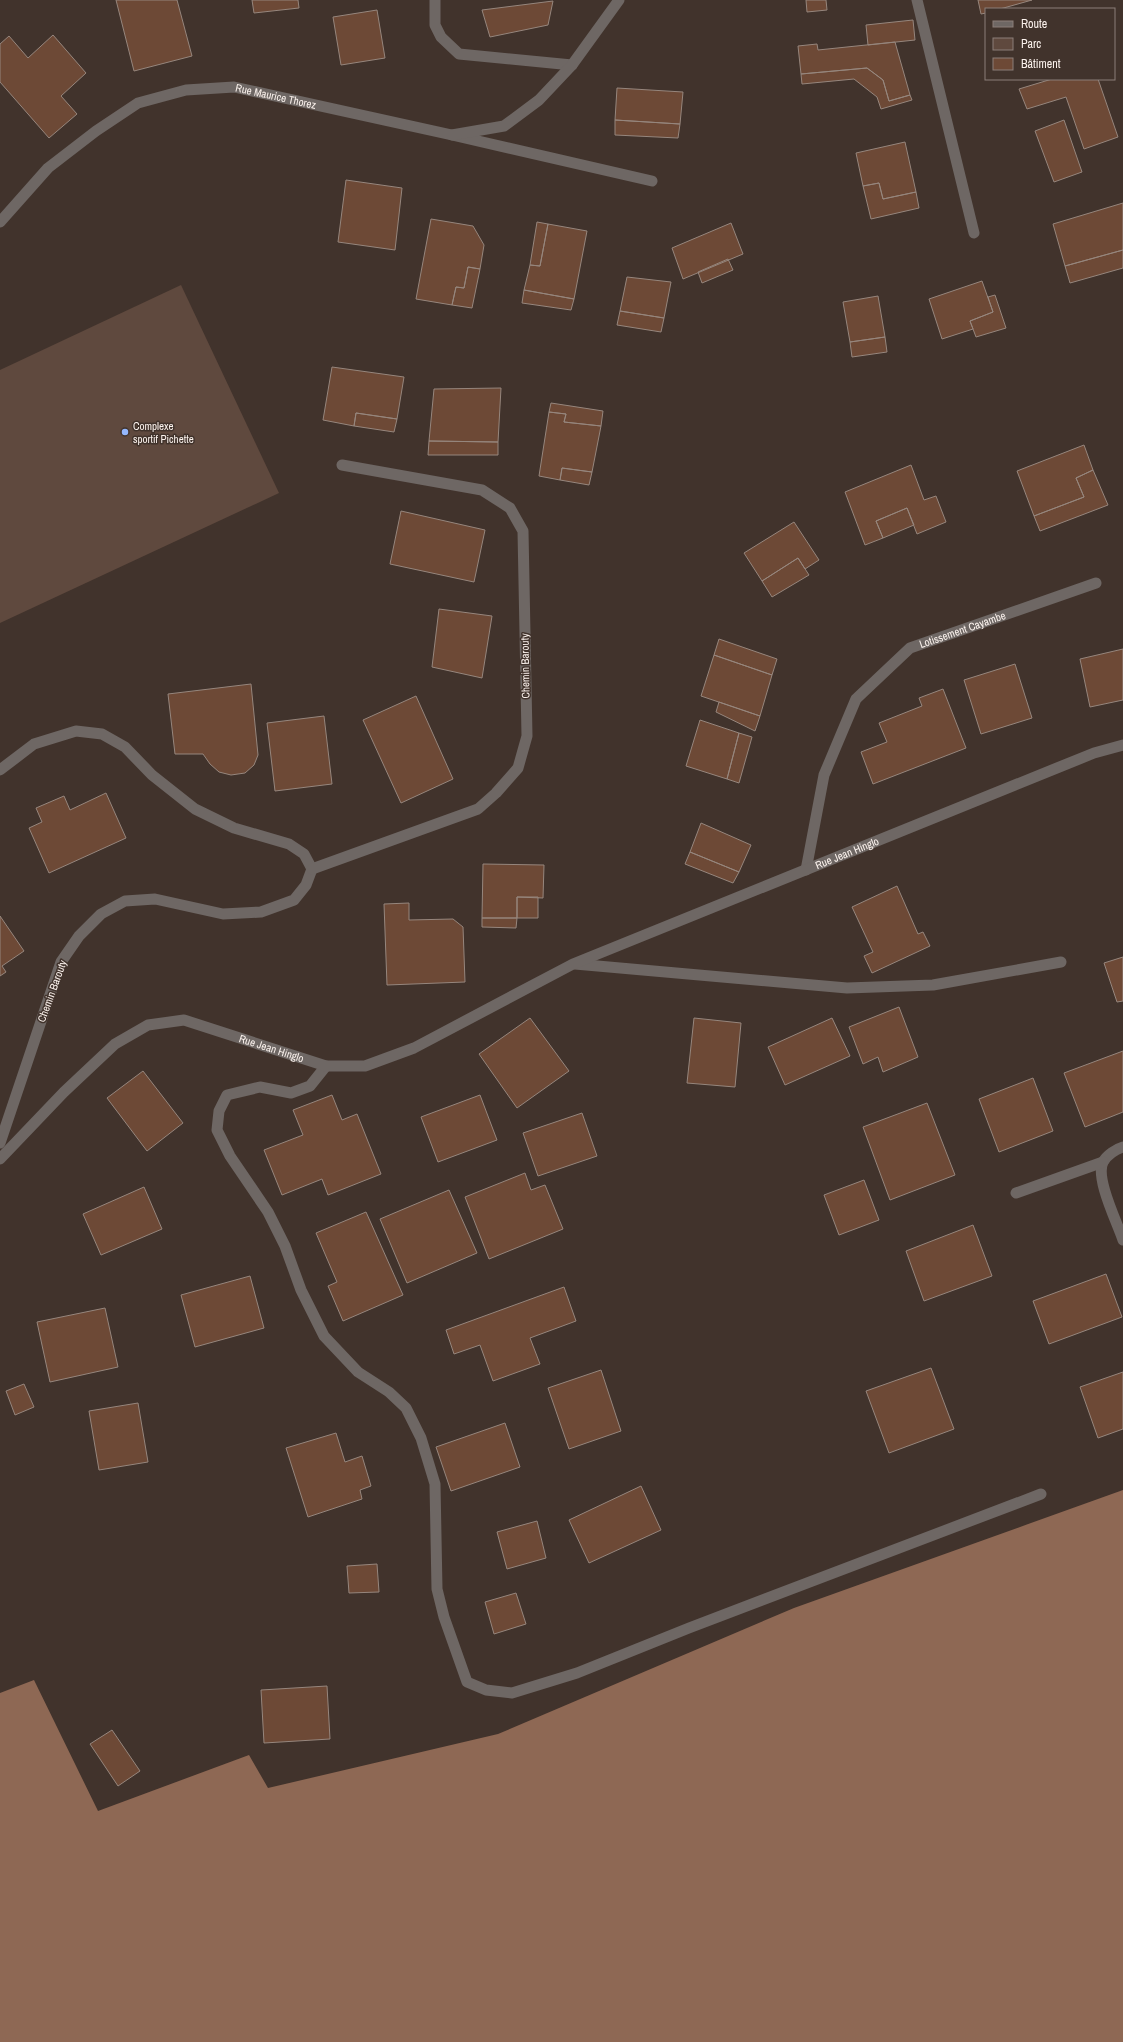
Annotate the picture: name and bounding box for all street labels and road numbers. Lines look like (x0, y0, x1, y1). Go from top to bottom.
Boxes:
street label: Rue Maurice Thorez (234, 81, 318, 112)
street label: Lotissement Cayambe (917, 608, 1007, 651)
street label: Chemin Barouty (517, 633, 533, 699)
street label: Rue Jean Hinglo (813, 834, 881, 872)
street label: Chemin Barouty (34, 958, 70, 1024)
street label: Rue Jean Hinglo (237, 1031, 306, 1065)

